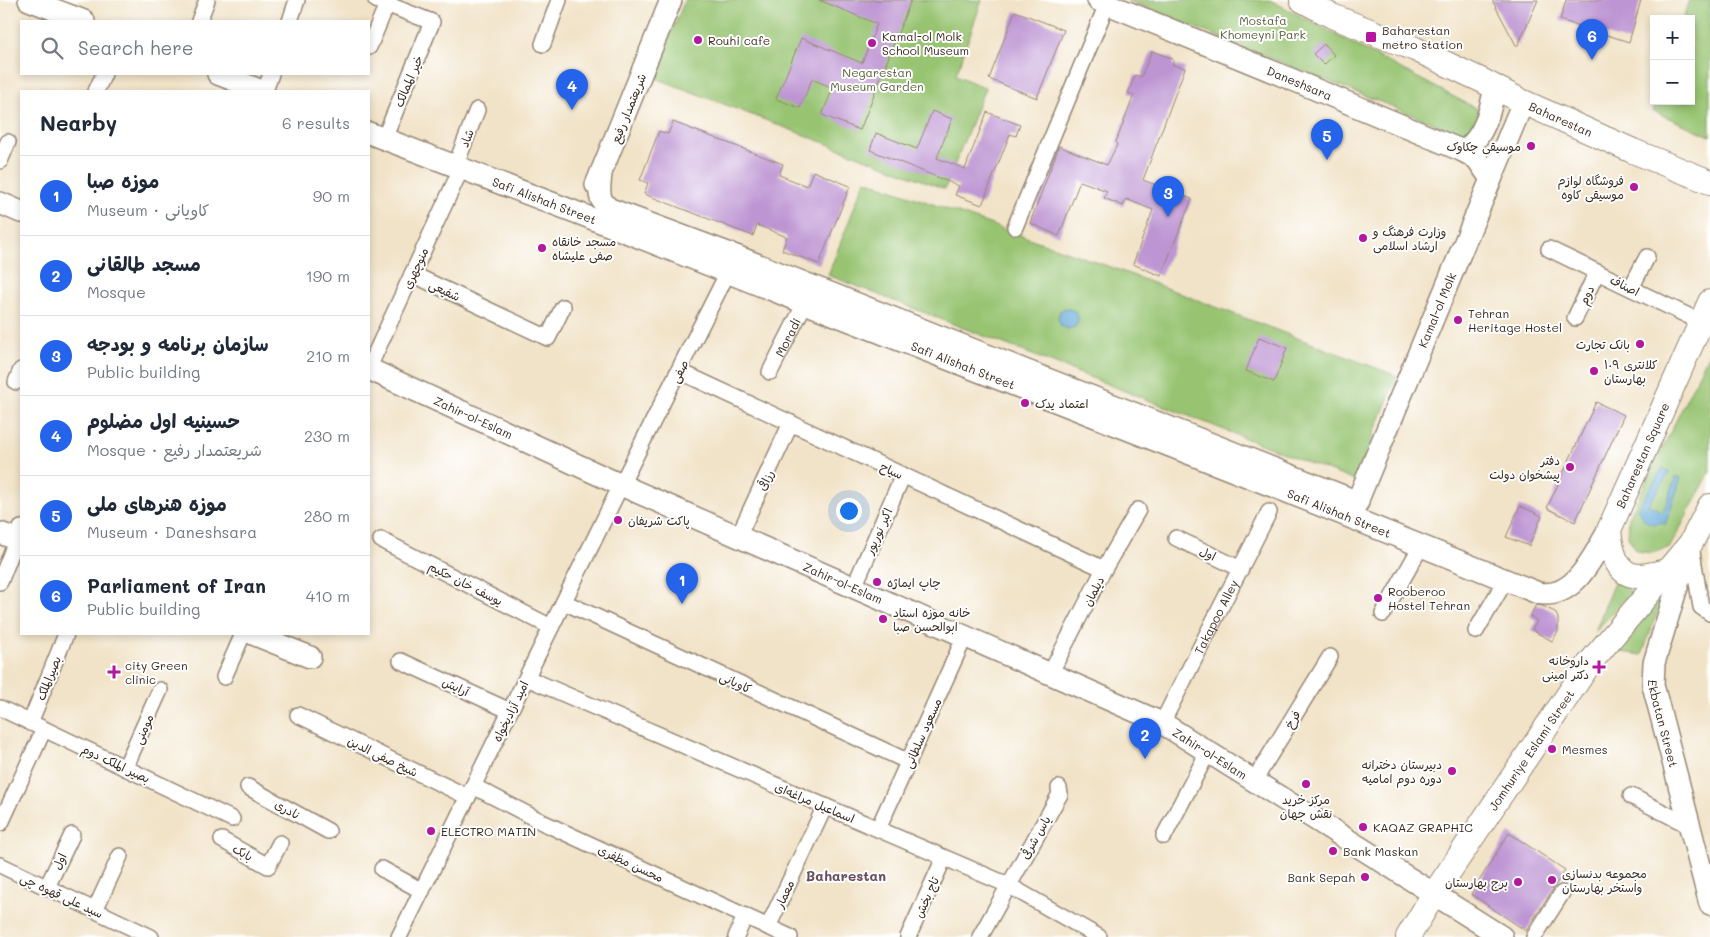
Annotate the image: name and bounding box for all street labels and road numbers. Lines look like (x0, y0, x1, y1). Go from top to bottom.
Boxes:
street label: خیر الممالک (390, 53, 426, 109)
street label: Daneshsara (1265, 62, 1335, 103)
street label: شریعتمدار رفیع (607, 71, 651, 146)
street label: Baharestan (1526, 98, 1595, 140)
street label: شاد (455, 127, 477, 149)
street label: Safi Alishah Street (490, 173, 599, 228)
street label: منوچهری (398, 245, 432, 292)
street label: Kamal-ol Molk (1414, 270, 1459, 350)
street label: اصناف (1608, 271, 1642, 299)
street label: شفیعی (426, 276, 463, 305)
street label: دوم (1575, 283, 1599, 308)
street label: Moradi (771, 315, 804, 359)
street label: Safi Alishah Street (909, 337, 1018, 393)
street label: صفی (666, 357, 692, 386)
street label: Zahir-ol-Eslam (431, 392, 515, 442)
street label: Baharestan Square (1612, 400, 1673, 510)
street label: سیاح (877, 458, 906, 484)
street label: رزاقی (753, 467, 777, 493)
street label: Safi Alishah Street (1285, 485, 1393, 541)
street label: اکبر نورپور (860, 505, 896, 558)
street label: اول (1197, 542, 1219, 565)
street label: یوسف خان حکیم (425, 557, 506, 610)
street label: Zahir-ol-Eslam (801, 558, 885, 607)
street label: دیلمان (1079, 573, 1107, 609)
street label: Takapoo Alley (1190, 577, 1241, 657)
street label: بصیرالملک (32, 653, 65, 703)
street label: کاویانی (717, 668, 755, 697)
street label: آرایش (440, 673, 473, 700)
street label: امید آزادیخواه (488, 678, 532, 744)
street label: Ekbatan Street (1645, 679, 1682, 769)
street label: Jomhuriye Eslami Street (1485, 686, 1578, 813)
street label: مسعود سلطانی (899, 696, 945, 771)
street label: فرخ (1280, 707, 1305, 732)
street label: مومنی (129, 711, 158, 747)
street label: Zahir-ol-Eslam (1170, 724, 1250, 783)
street label: شیخ صفی الدین (344, 732, 421, 782)
street label: بصیر الملک دوم (78, 740, 153, 788)
street label: اسماعیل مراغه‌ای (773, 778, 857, 826)
street label: نادری (272, 795, 304, 823)
street label: یاس شرقی (1016, 812, 1054, 862)
street label: بابک (230, 840, 256, 865)
street label: محسن مظفری (596, 841, 666, 885)
street label: اول (48, 850, 71, 872)
street label: سید علی قهوه چی (18, 869, 106, 922)
street label: تاج بخش (910, 874, 944, 921)
street label: معمار (770, 877, 797, 911)

